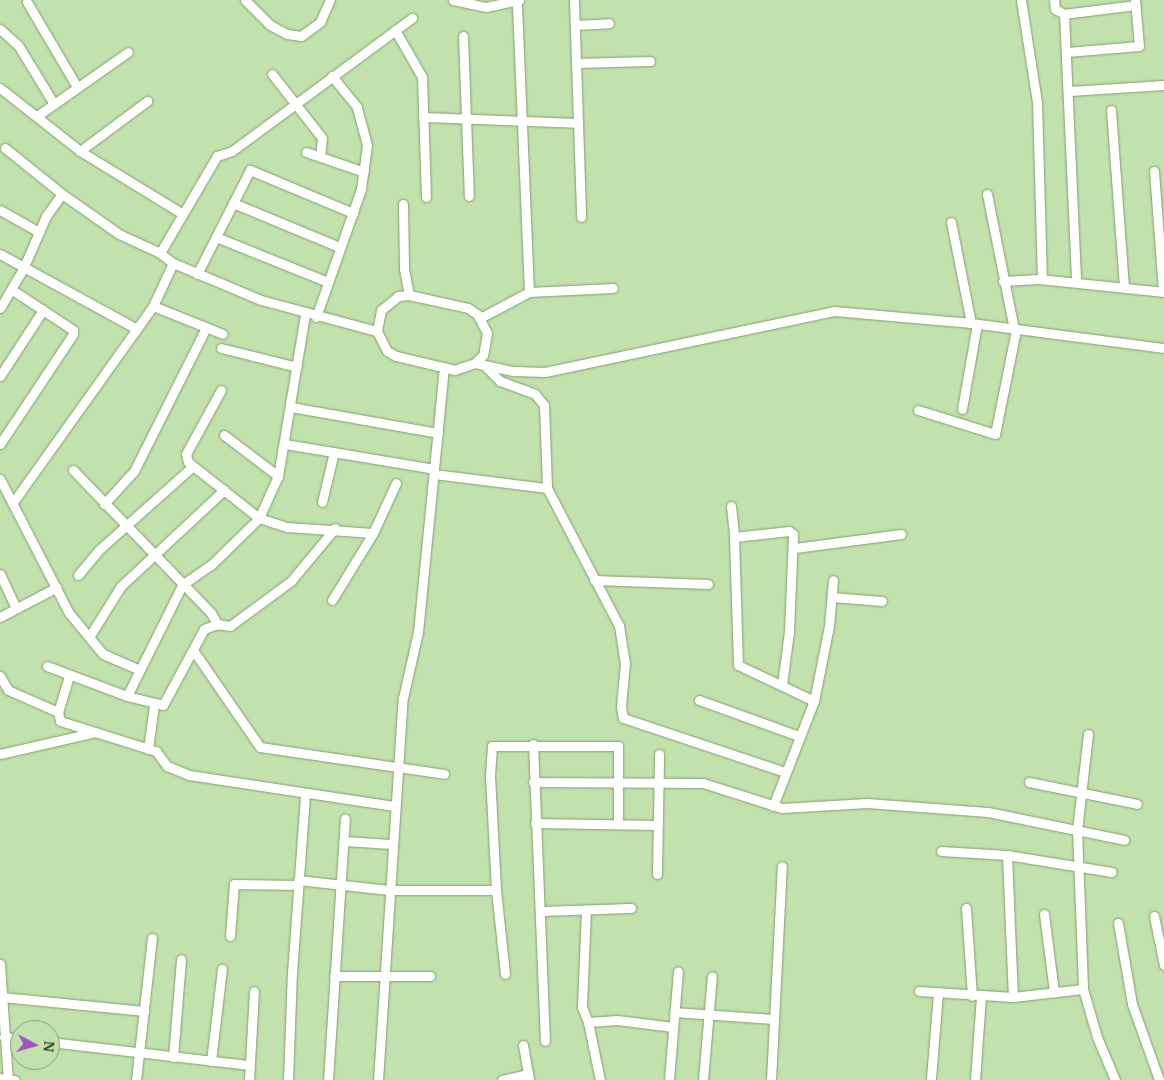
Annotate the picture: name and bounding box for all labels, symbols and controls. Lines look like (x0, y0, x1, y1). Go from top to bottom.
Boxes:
north arrow (10, 1020, 60, 1070)
text: N (39, 1040, 58, 1053)

